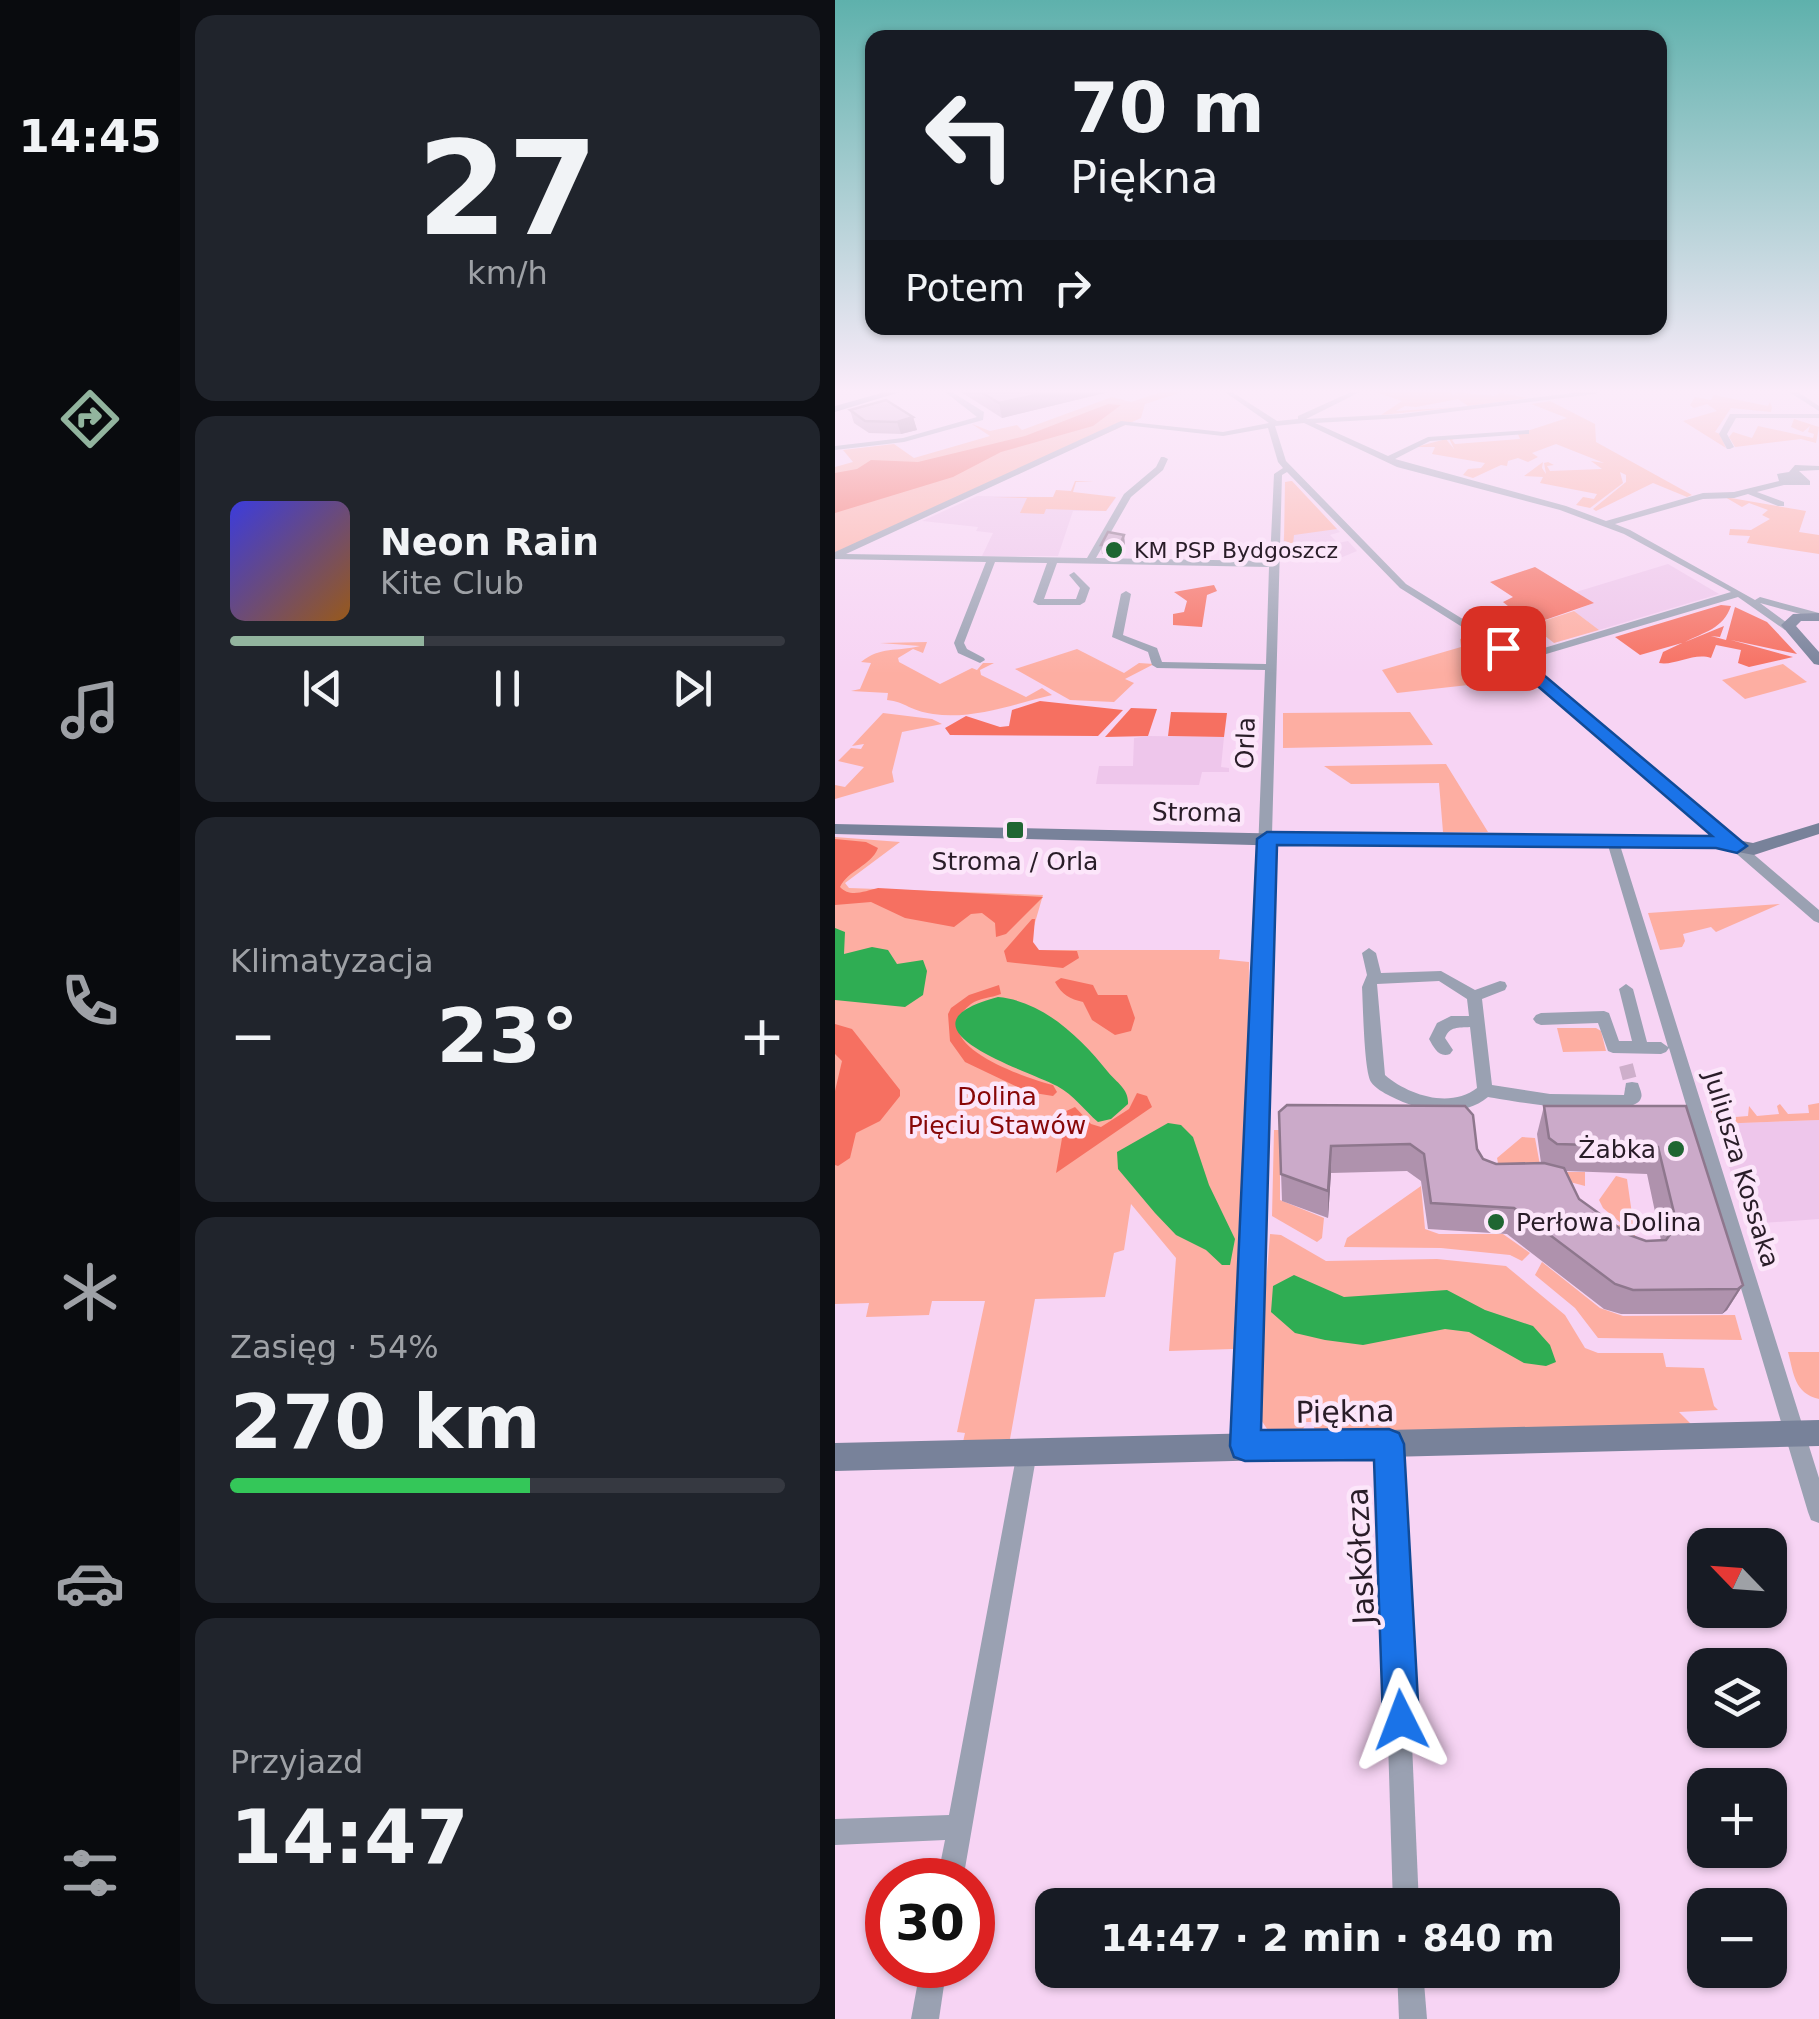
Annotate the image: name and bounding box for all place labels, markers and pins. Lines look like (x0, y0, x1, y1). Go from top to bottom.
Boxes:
place label: KM PSP Bydgoszcz (1134, 538, 1338, 563)
marker: KM PSP Bydgoszcz (1103, 539, 1125, 561)
pin (1461, 606, 1546, 691)
marker: Stroma / Orla (1004, 819, 1026, 841)
place label: Stroma / Orla (932, 847, 1098, 876)
place label: Żabka (1578, 1135, 1656, 1164)
marker: Żabka (1665, 1138, 1687, 1160)
place label: Perłowa Dolina (1516, 1208, 1702, 1237)
marker: Perłowa Dolina (1485, 1211, 1507, 1233)

